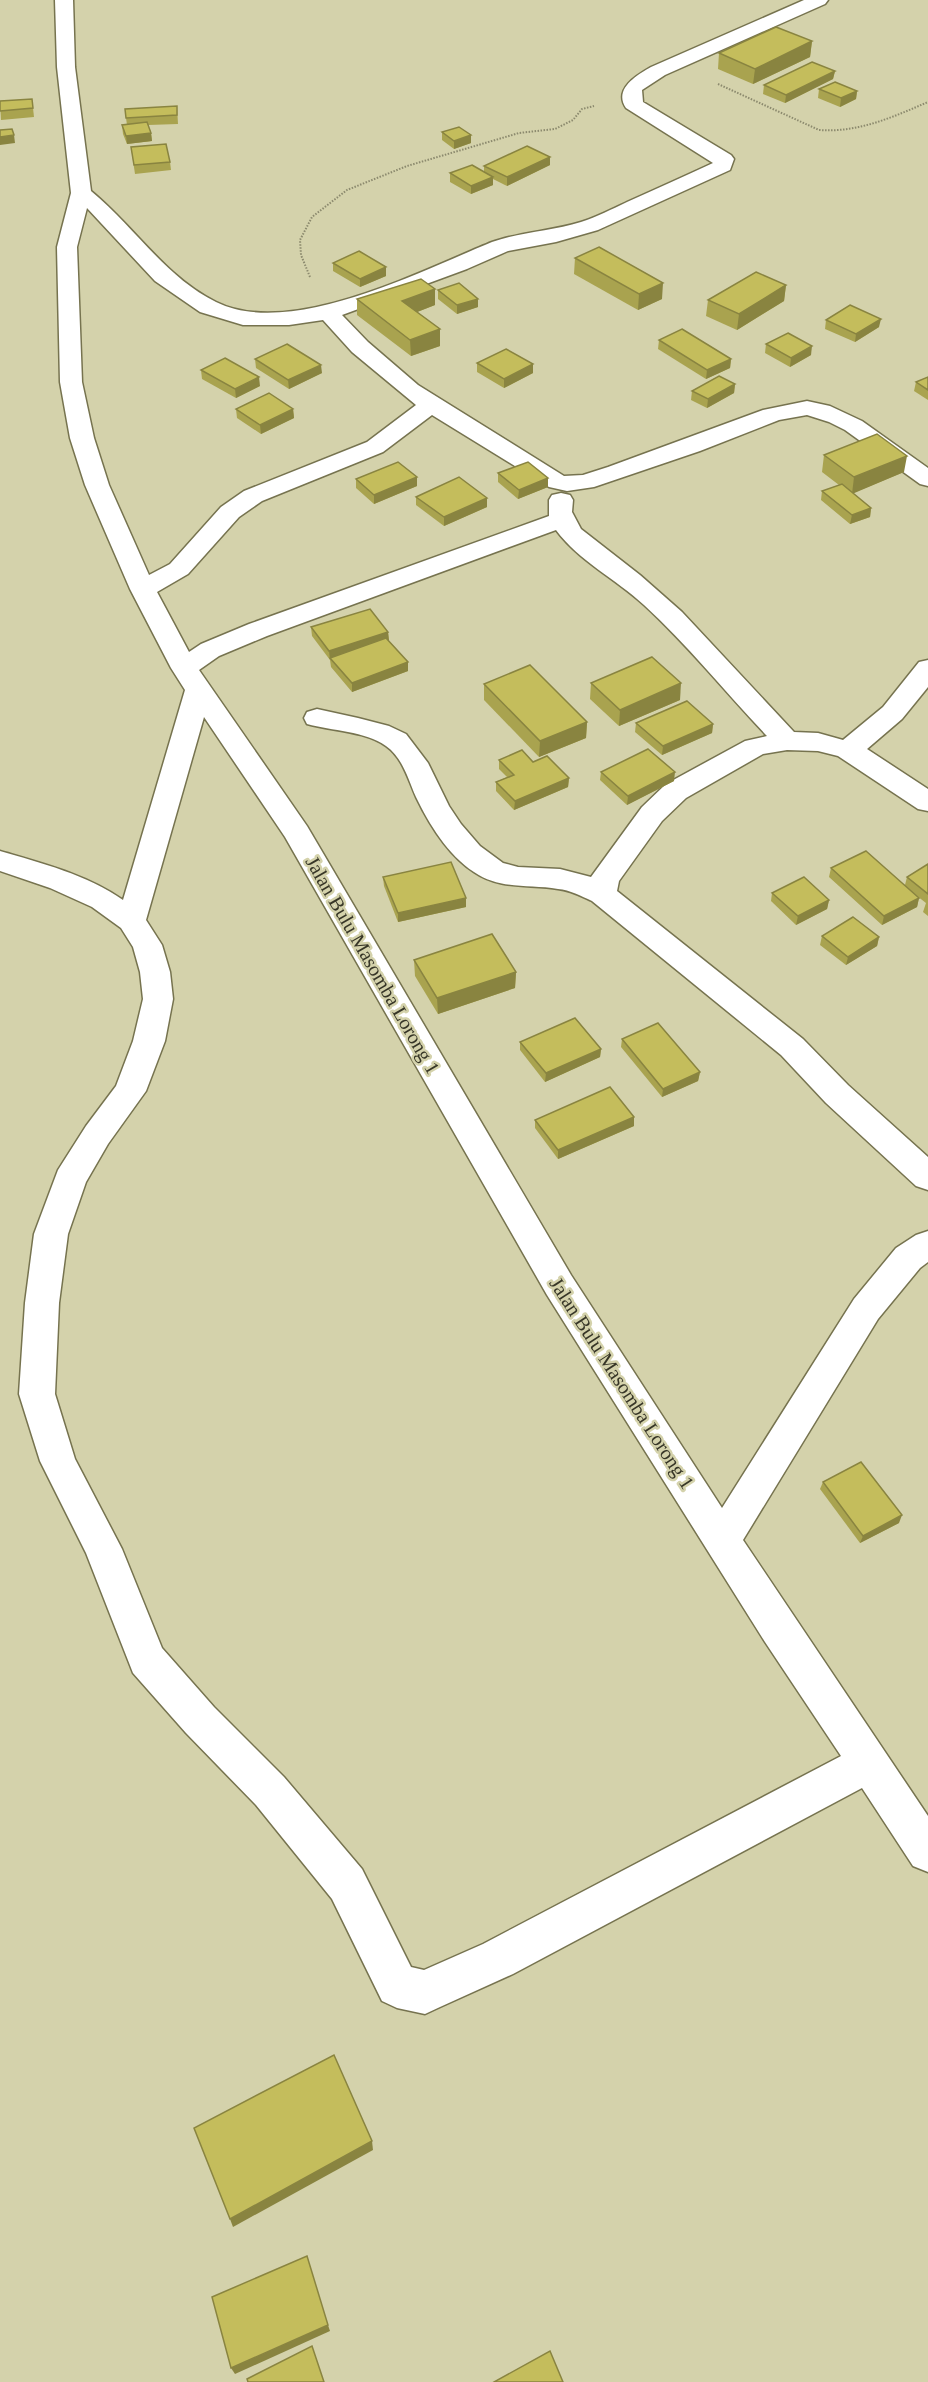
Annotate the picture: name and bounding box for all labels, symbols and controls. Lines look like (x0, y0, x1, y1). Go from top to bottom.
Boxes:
street label: Jalan Bulu Masomba Lorong 1 (301, 852, 444, 1078)
street label: Jalan Bulu Masomba Lorong 1 (544, 1273, 699, 1493)

